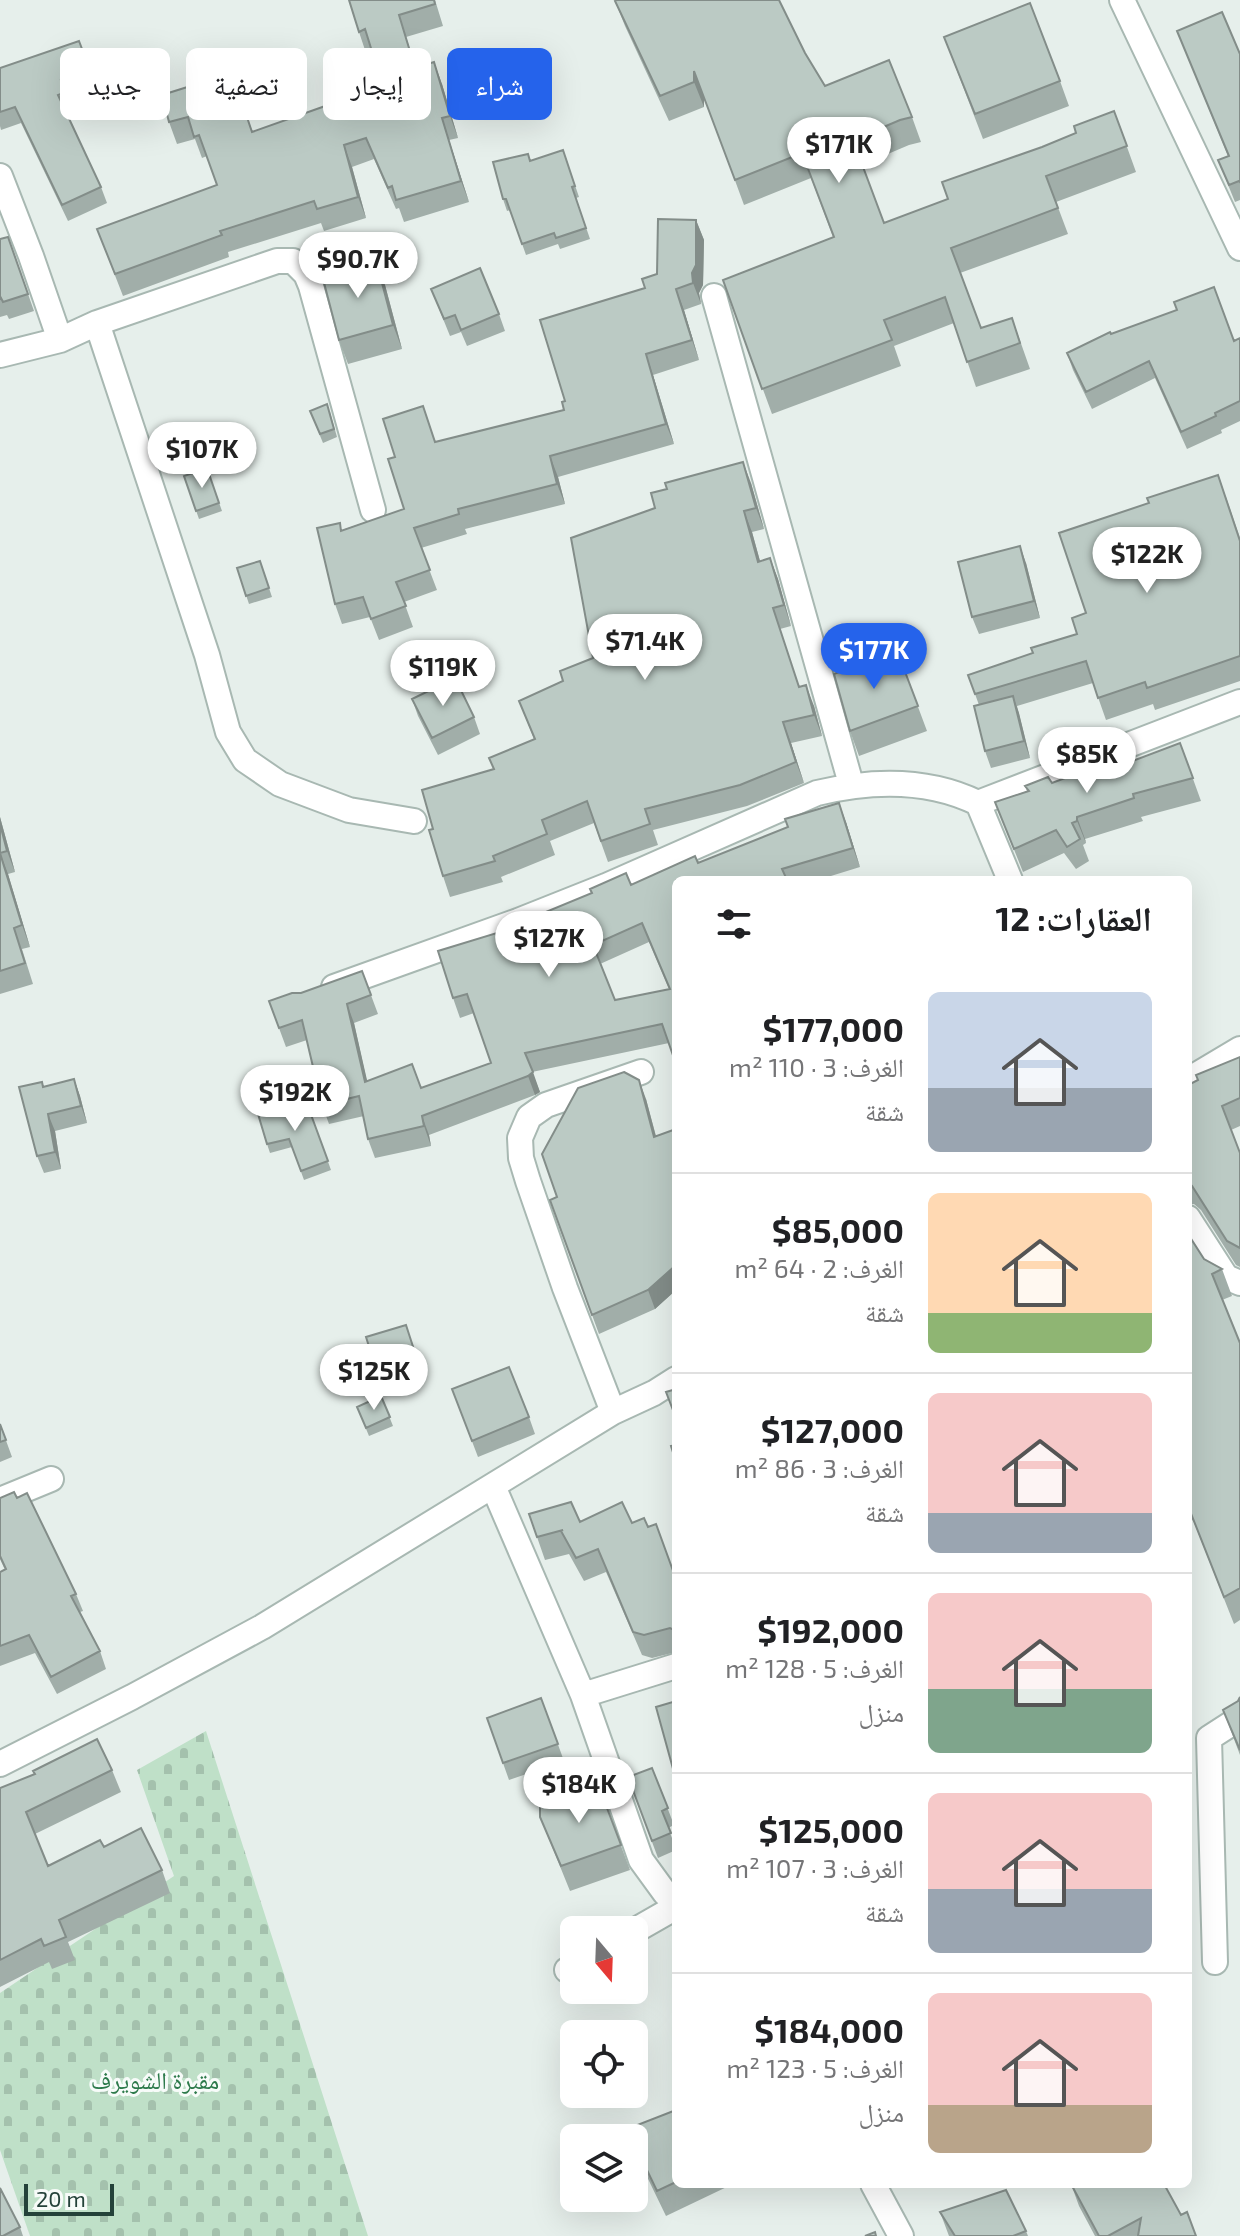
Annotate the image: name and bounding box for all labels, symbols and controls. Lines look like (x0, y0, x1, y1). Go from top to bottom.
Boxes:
chip: جديد (60, 48, 170, 120)
chip: تصفية (186, 48, 307, 120)
chip: إيجار (323, 48, 431, 120)
chip: شراء (447, 48, 552, 120)
pin: $171K (783, 117, 895, 185)
text: $171K (805, 127, 873, 158)
pin: $90.7K (293, 232, 423, 300)
text: $90.7K (317, 242, 399, 273)
pin: $107K (146, 422, 258, 490)
text: $107K (166, 432, 238, 463)
pin: $122K (1091, 527, 1203, 595)
text: $122K (1110, 537, 1184, 568)
pin: $71.4K (580, 614, 710, 682)
pin: $177K (818, 623, 930, 691)
text: $71.4K (605, 624, 685, 655)
text: $177K (839, 633, 909, 664)
pin: $119K (387, 640, 499, 708)
text: $119K (408, 650, 478, 681)
pin: $85K (1040, 727, 1134, 795)
text: $85K (1056, 737, 1118, 768)
text: العقارات: 12 (996, 897, 1152, 938)
icon: filters (712, 902, 756, 946)
pin: $127K (493, 911, 605, 979)
text: $127K (513, 921, 585, 952)
text: $177,000 (763, 1008, 904, 1049)
icon: home (992, 1024, 1088, 1120)
text: الغرف: 3 · 110 m² (729, 1051, 904, 1082)
pin: $192K (239, 1065, 351, 1133)
text: $192K (258, 1075, 332, 1106)
text: شقة (865, 1095, 904, 1126)
text: $85,000 (772, 1209, 904, 1250)
icon: home (992, 1225, 1088, 1321)
text: الغرف: 2 · 64 m² (734, 1252, 904, 1283)
text: شقة (865, 1296, 904, 1327)
pin: $125K (318, 1344, 430, 1412)
text: $125K (338, 1354, 410, 1385)
text: $127,000 (761, 1409, 904, 1450)
icon: home (992, 1425, 1088, 1521)
text: الغرف: 3 · 86 m² (735, 1452, 904, 1483)
text: شقة (865, 1496, 904, 1527)
text: $192,000 (757, 1609, 904, 1650)
icon: home (992, 1625, 1088, 1721)
text: الغرف: 5 · 128 m² (725, 1652, 904, 1683)
text: منزل (859, 1696, 904, 1727)
pin: $184K (523, 1757, 635, 1825)
text: $184K (541, 1767, 617, 1798)
text: $125,000 (758, 1809, 904, 1850)
icon: home (992, 1825, 1088, 1921)
text: الغرف: 3 · 107 m² (726, 1852, 904, 1883)
text: شقة (865, 1896, 904, 1927)
north arrow (560, 1916, 648, 2004)
map controls (560, 1916, 648, 2212)
text: $184,000 (754, 2009, 904, 2050)
button: locate (560, 2020, 648, 2108)
icon: home (992, 2025, 1088, 2121)
text: الغرف: 5 · 123 m² (727, 2052, 904, 2083)
park label: مقبرة الشويرف (91, 2065, 219, 2095)
text: منزل (859, 2096, 904, 2127)
button: layers (560, 2124, 648, 2212)
scale bar (24, 2180, 114, 2216)
text: 20 m (36, 2185, 86, 2211)

